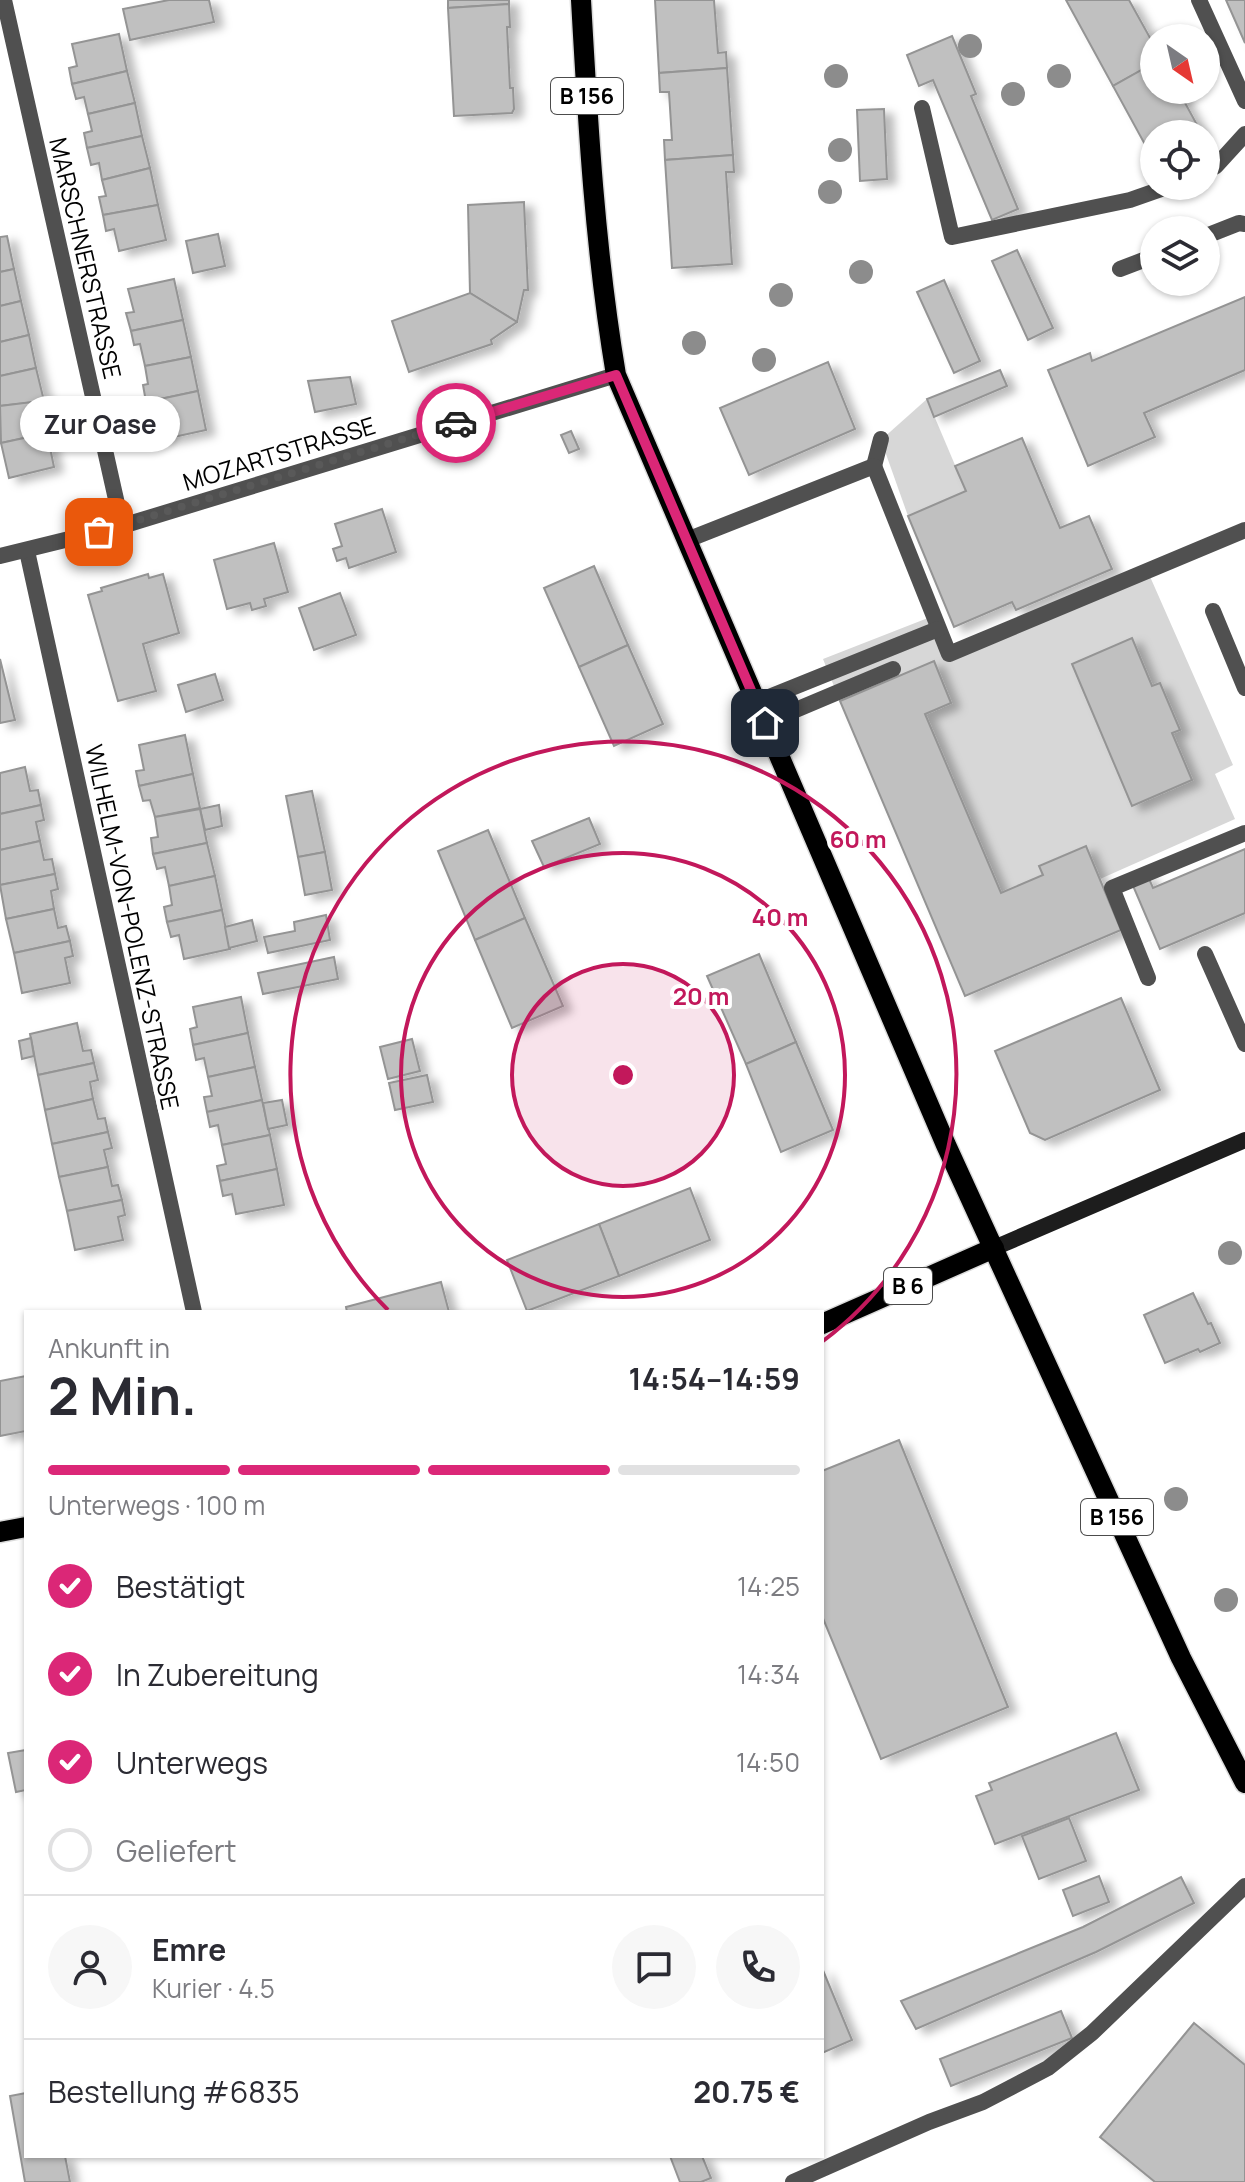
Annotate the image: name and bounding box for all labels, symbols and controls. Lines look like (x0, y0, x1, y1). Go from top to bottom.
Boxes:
north arrow (1140, 24, 1220, 104)
map controls (1140, 24, 1220, 296)
road number: B 156 (551, 78, 623, 114)
button: locate (1140, 120, 1220, 200)
street label: MARSCHNERSTRASSE (42, 134, 130, 382)
button: layers (1140, 216, 1220, 296)
courier (416, 383, 496, 463)
callout: Zur Oase (19, 396, 179, 452)
icon: car (434, 401, 478, 445)
text: Zur Oase (43, 406, 157, 442)
street label: MOZARTSTRASSE (179, 408, 379, 498)
pin (65, 498, 133, 566)
icon: bag (77, 510, 121, 554)
pin (731, 689, 799, 757)
icon: home (743, 701, 787, 745)
street label: WILHELM-VON-POLENZ-STRASSE (78, 741, 188, 1113)
text: 60 m (829, 822, 887, 855)
text: 40 m (752, 900, 808, 933)
text: 20 m (673, 979, 729, 1012)
centre of rings (609, 1061, 637, 1089)
road number: B 6 (884, 1268, 932, 1304)
text: Ankunft in (48, 1330, 170, 1366)
text: 14:54–14:59 (629, 1358, 800, 1399)
text: 2 Min. (48, 1360, 197, 1431)
text: Unterwegs · 100 m (48, 1487, 265, 1523)
road number: B 156 (1081, 1499, 1153, 1535)
icon: check (48, 1564, 92, 1608)
text: Bestätigt (116, 1566, 245, 1607)
text: 14:25 (737, 1568, 800, 1604)
icon: check (48, 1652, 92, 1696)
text: In Zubereitung (116, 1654, 319, 1695)
text: 14:34 (737, 1656, 800, 1692)
icon: check (48, 1740, 92, 1784)
text: Unterwegs (116, 1742, 268, 1783)
text: 14:50 (736, 1744, 800, 1780)
text: Geliefert (116, 1830, 237, 1871)
button: person (48, 1925, 132, 2009)
button: chat (612, 1925, 696, 2009)
button: phone (716, 1925, 800, 2009)
text: Emre (152, 1929, 226, 1970)
text: Kurier · 4.5 (152, 1970, 275, 2006)
text: Bestellung #6835 (48, 2071, 300, 2112)
text: 20.75 € (693, 2071, 800, 2112)

